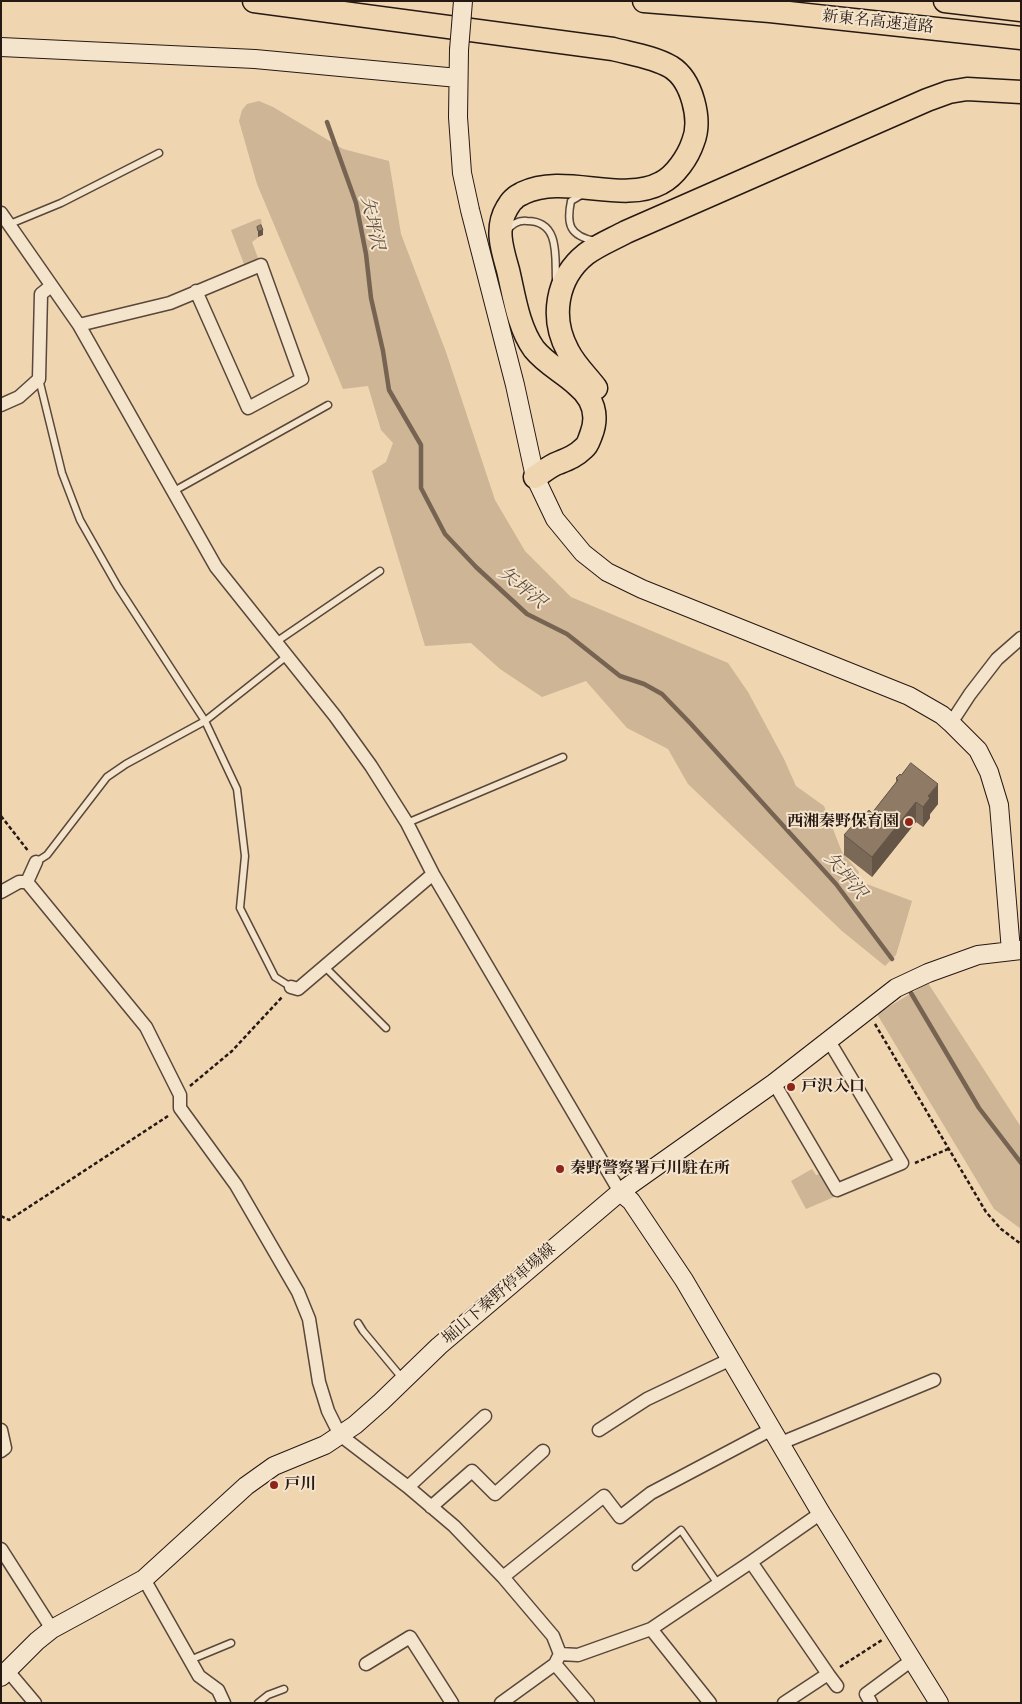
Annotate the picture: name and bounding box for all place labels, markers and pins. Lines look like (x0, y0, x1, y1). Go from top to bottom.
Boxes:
place label: 西湘秦野保育園 (787, 812, 899, 832)
marker: 西湘秦野保育園 (903, 816, 915, 828)
place label: 戸沢入口 (801, 1077, 865, 1097)
marker: 戸沢入口 (785, 1081, 797, 1093)
place label: 秦野警察署戸川駐在所 (570, 1159, 730, 1179)
marker: 秦野警察署戸川駐在所 (554, 1163, 566, 1175)
place label: 戸川 (284, 1475, 316, 1495)
marker: 戸川 (268, 1479, 280, 1491)

